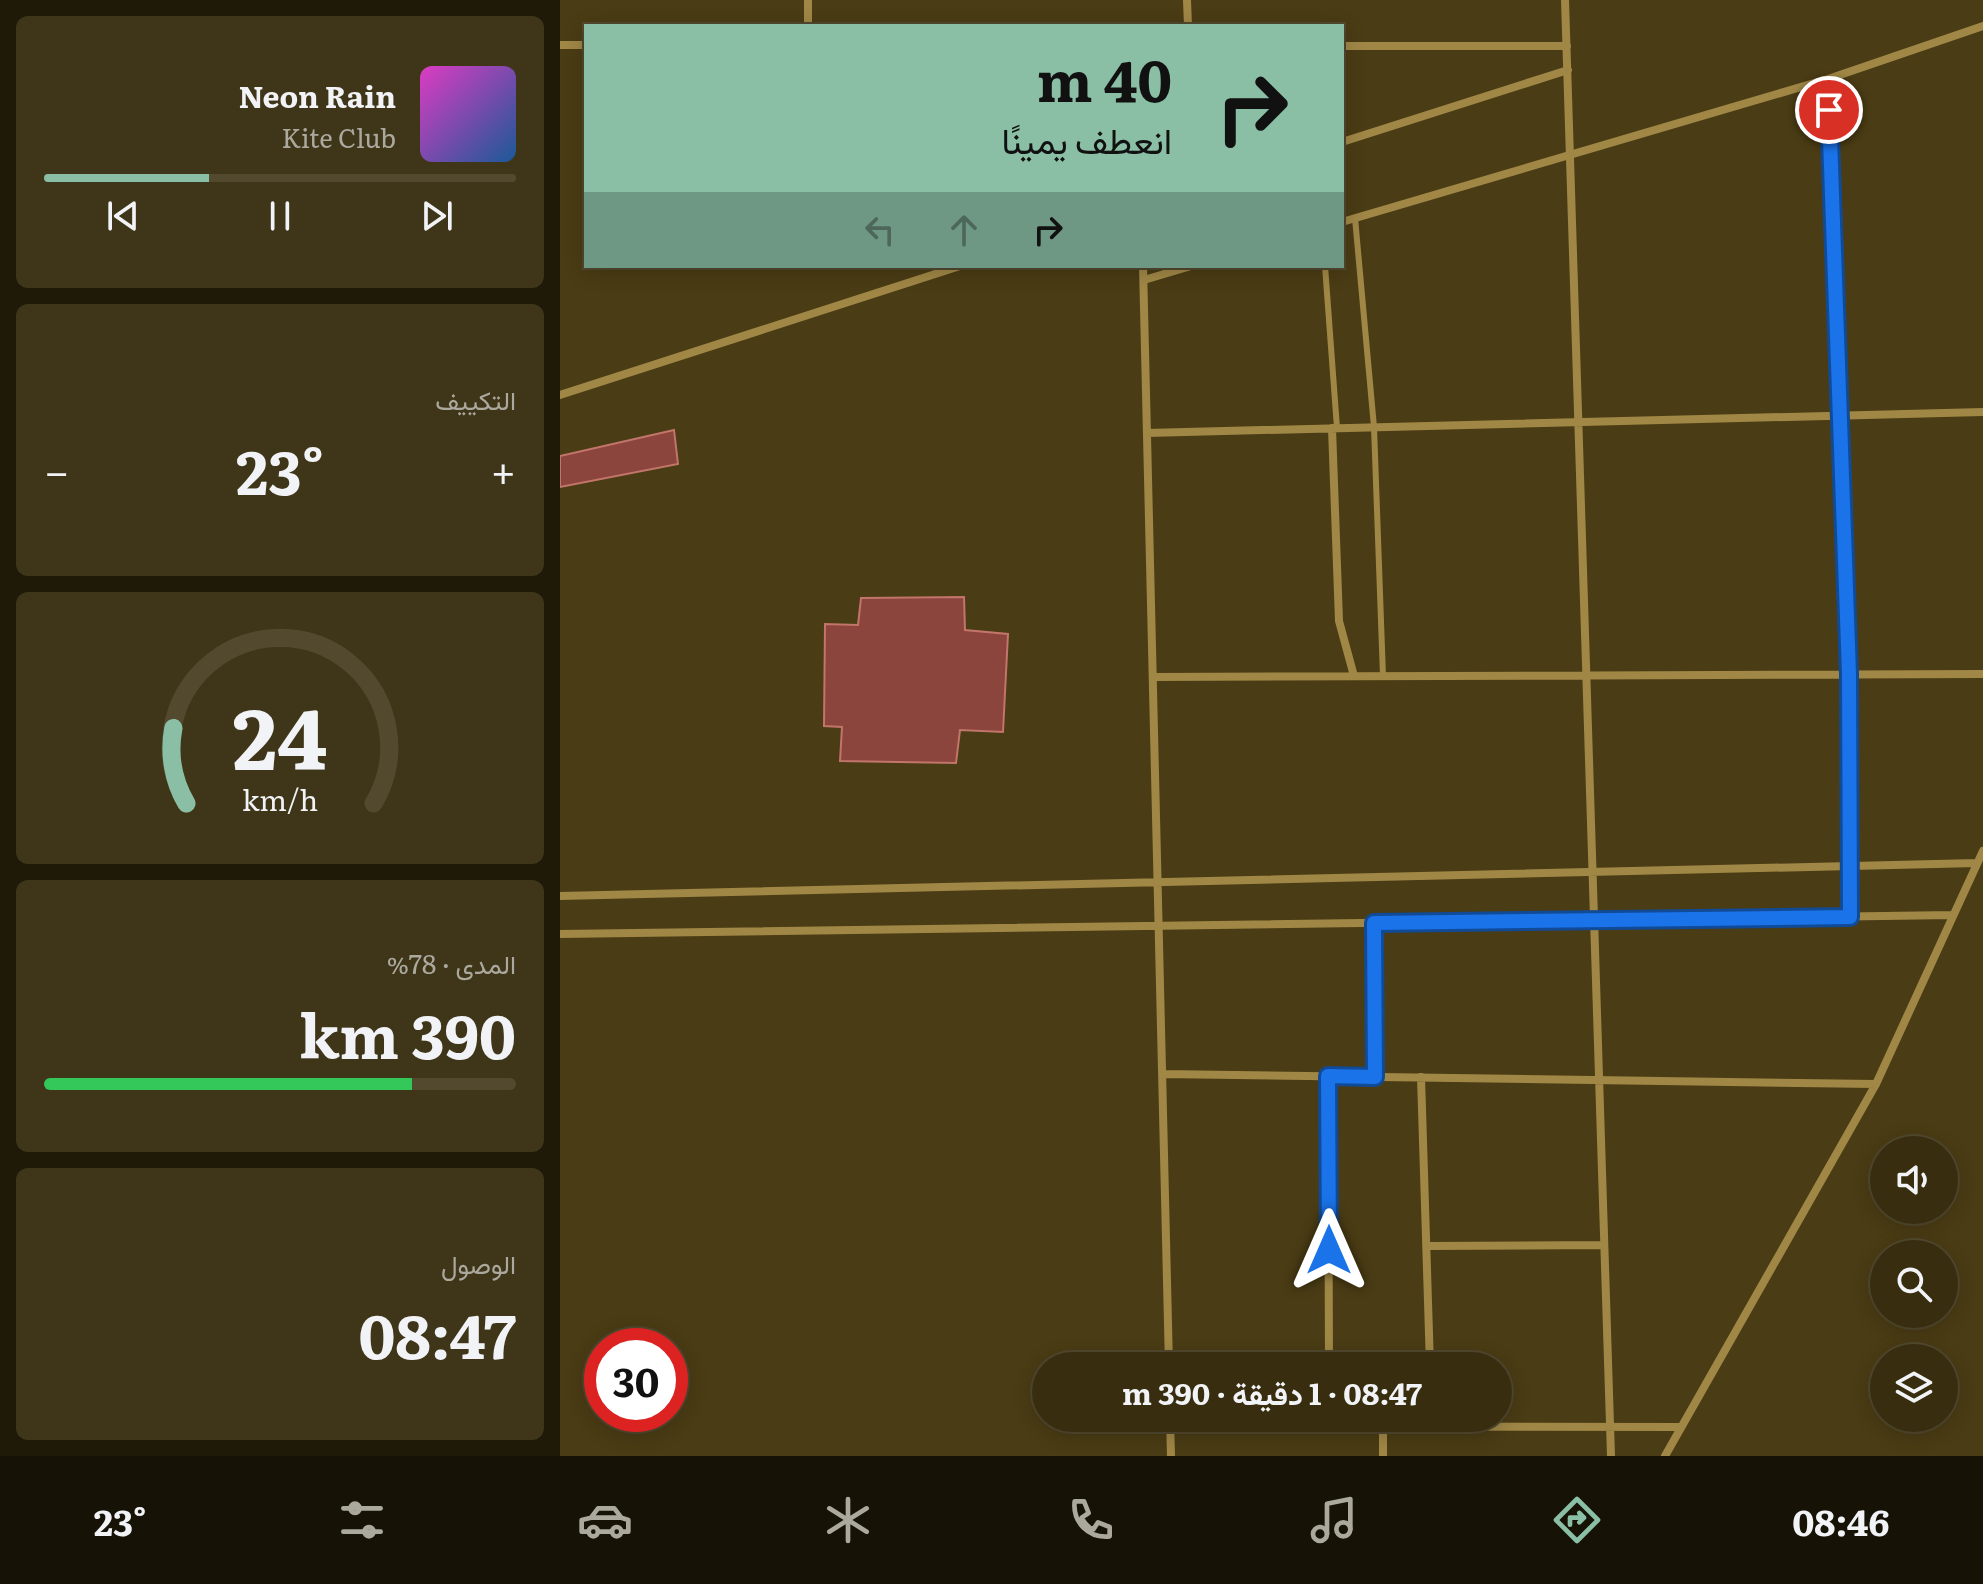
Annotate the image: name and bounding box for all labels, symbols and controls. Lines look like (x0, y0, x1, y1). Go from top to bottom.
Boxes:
text: 40 m (1037, 36, 1172, 119)
icon: right (1200, 56, 1304, 160)
text: Neon Rain (238, 73, 396, 117)
pin (1795, 76, 1863, 144)
icon: arrive (1807, 88, 1851, 132)
text: انعطف يمينًا (1001, 112, 1172, 165)
text: Kite Club (281, 117, 396, 156)
icon: previous (101, 194, 145, 238)
icon: pause (258, 194, 302, 238)
icon: next (415, 194, 459, 238)
icon: left (858, 208, 902, 252)
icon: ahead (942, 208, 986, 252)
icon: right (1026, 208, 1070, 252)
text: التكييف (435, 379, 516, 418)
text: 23° (236, 424, 324, 513)
text: − (44, 436, 70, 502)
text: + (490, 436, 516, 502)
text: 24 (233, 672, 327, 796)
text: km/h (242, 777, 318, 820)
text: المدى · 78% (387, 943, 516, 982)
text: 390 km (299, 988, 516, 1077)
map controls (1870, 1136, 1958, 1432)
button: sound (1870, 1136, 1958, 1224)
position arrow (1287, 1208, 1371, 1292)
button: search (1870, 1240, 1958, 1328)
text: الوصول (441, 1243, 516, 1282)
text: 08:47 (359, 1288, 516, 1377)
speed limit sign: 30 (584, 1328, 688, 1432)
button: layers (1870, 1344, 1958, 1432)
text: 08:47 · 1 دقيقة · 390 m (1122, 1370, 1422, 1414)
icon: filters (334, 1492, 390, 1548)
icon: car (577, 1492, 633, 1548)
icon: climate (820, 1492, 876, 1548)
icon: phone (1063, 1492, 1119, 1548)
icon: music (1306, 1492, 1362, 1548)
icon: directions (1549, 1492, 1605, 1548)
text: 23° (94, 1494, 146, 1547)
text: 08:46 (1792, 1494, 1889, 1547)

